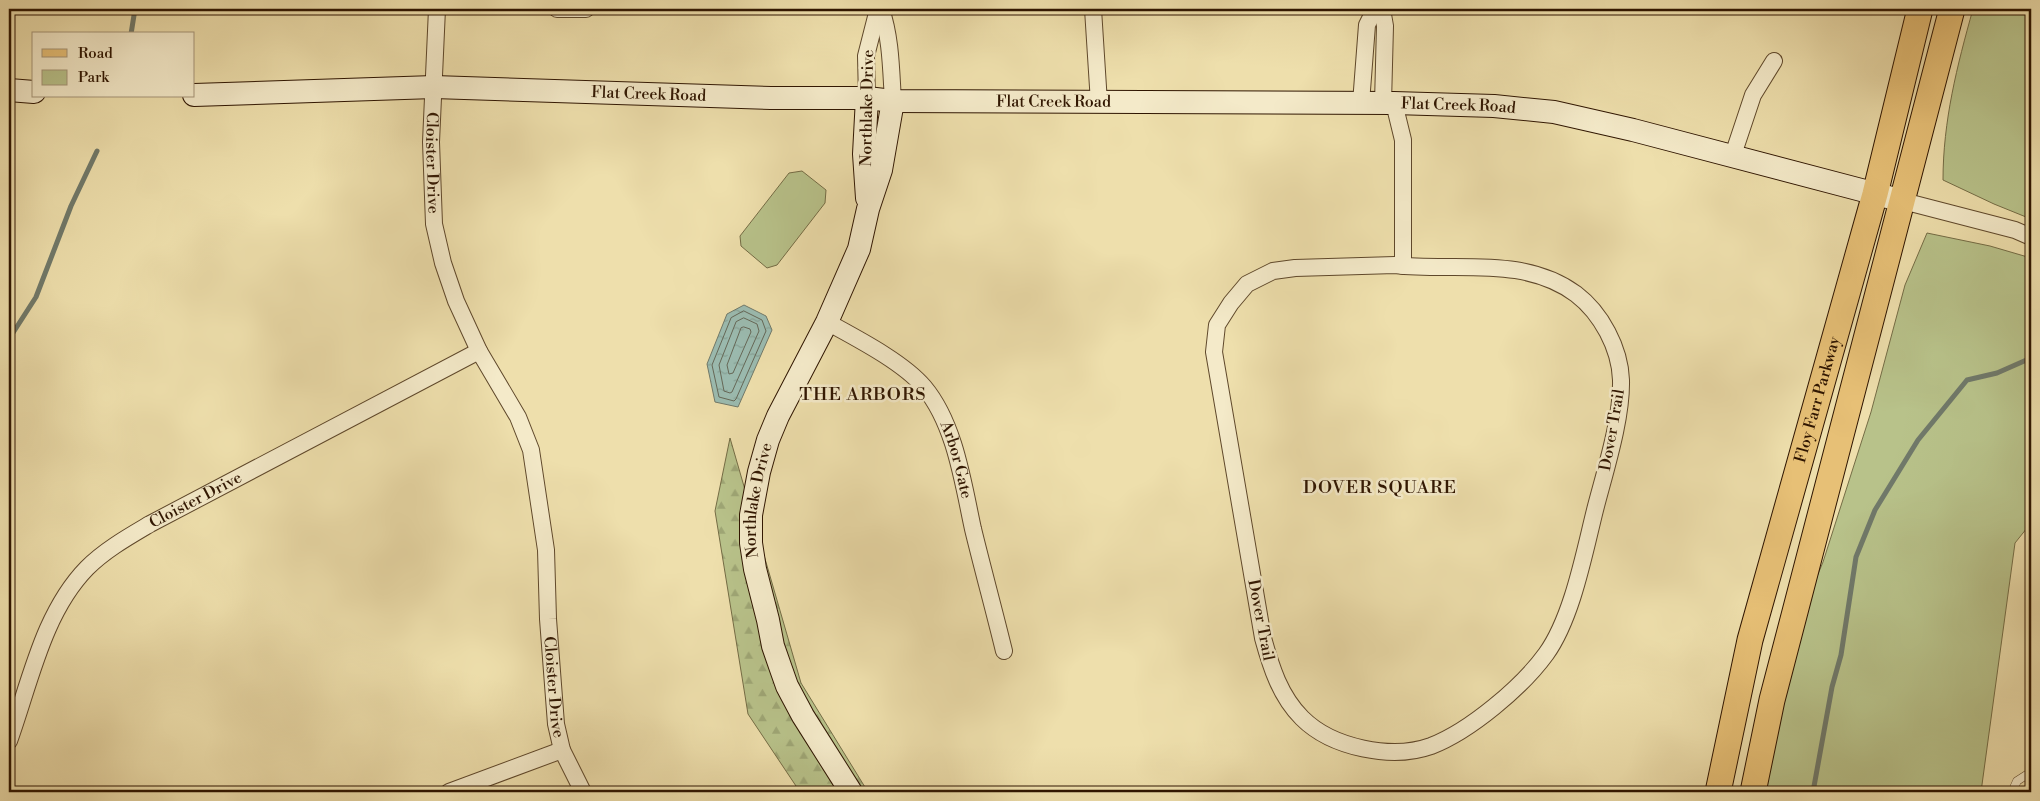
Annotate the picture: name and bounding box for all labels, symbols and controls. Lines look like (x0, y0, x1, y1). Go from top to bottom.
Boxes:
legend (32, 32, 195, 98)
text: Road (78, 44, 113, 63)
street label: Northlake Drive (856, 50, 878, 166)
text: Park (78, 68, 110, 87)
street label: Flat Creek Road (591, 82, 707, 106)
street label: Flat Creek Road (996, 91, 1111, 112)
street label: Flat Creek Road (1401, 93, 1517, 118)
street label: Cloister Drive (421, 112, 444, 214)
street label: Floy Farr Parkway (1790, 334, 1845, 465)
district label: THE ARBORS (799, 383, 927, 406)
street label: Dover Trail (1595, 387, 1629, 472)
street label: Arbor Gate (935, 417, 976, 501)
street label: Northlake Drive (741, 440, 777, 559)
street label: Cloister Drive (146, 467, 245, 533)
district label: DOVER SQUARE (1303, 476, 1457, 499)
street label: Dover Trail (1243, 578, 1279, 663)
street label: Cloister Drive (539, 636, 569, 740)

